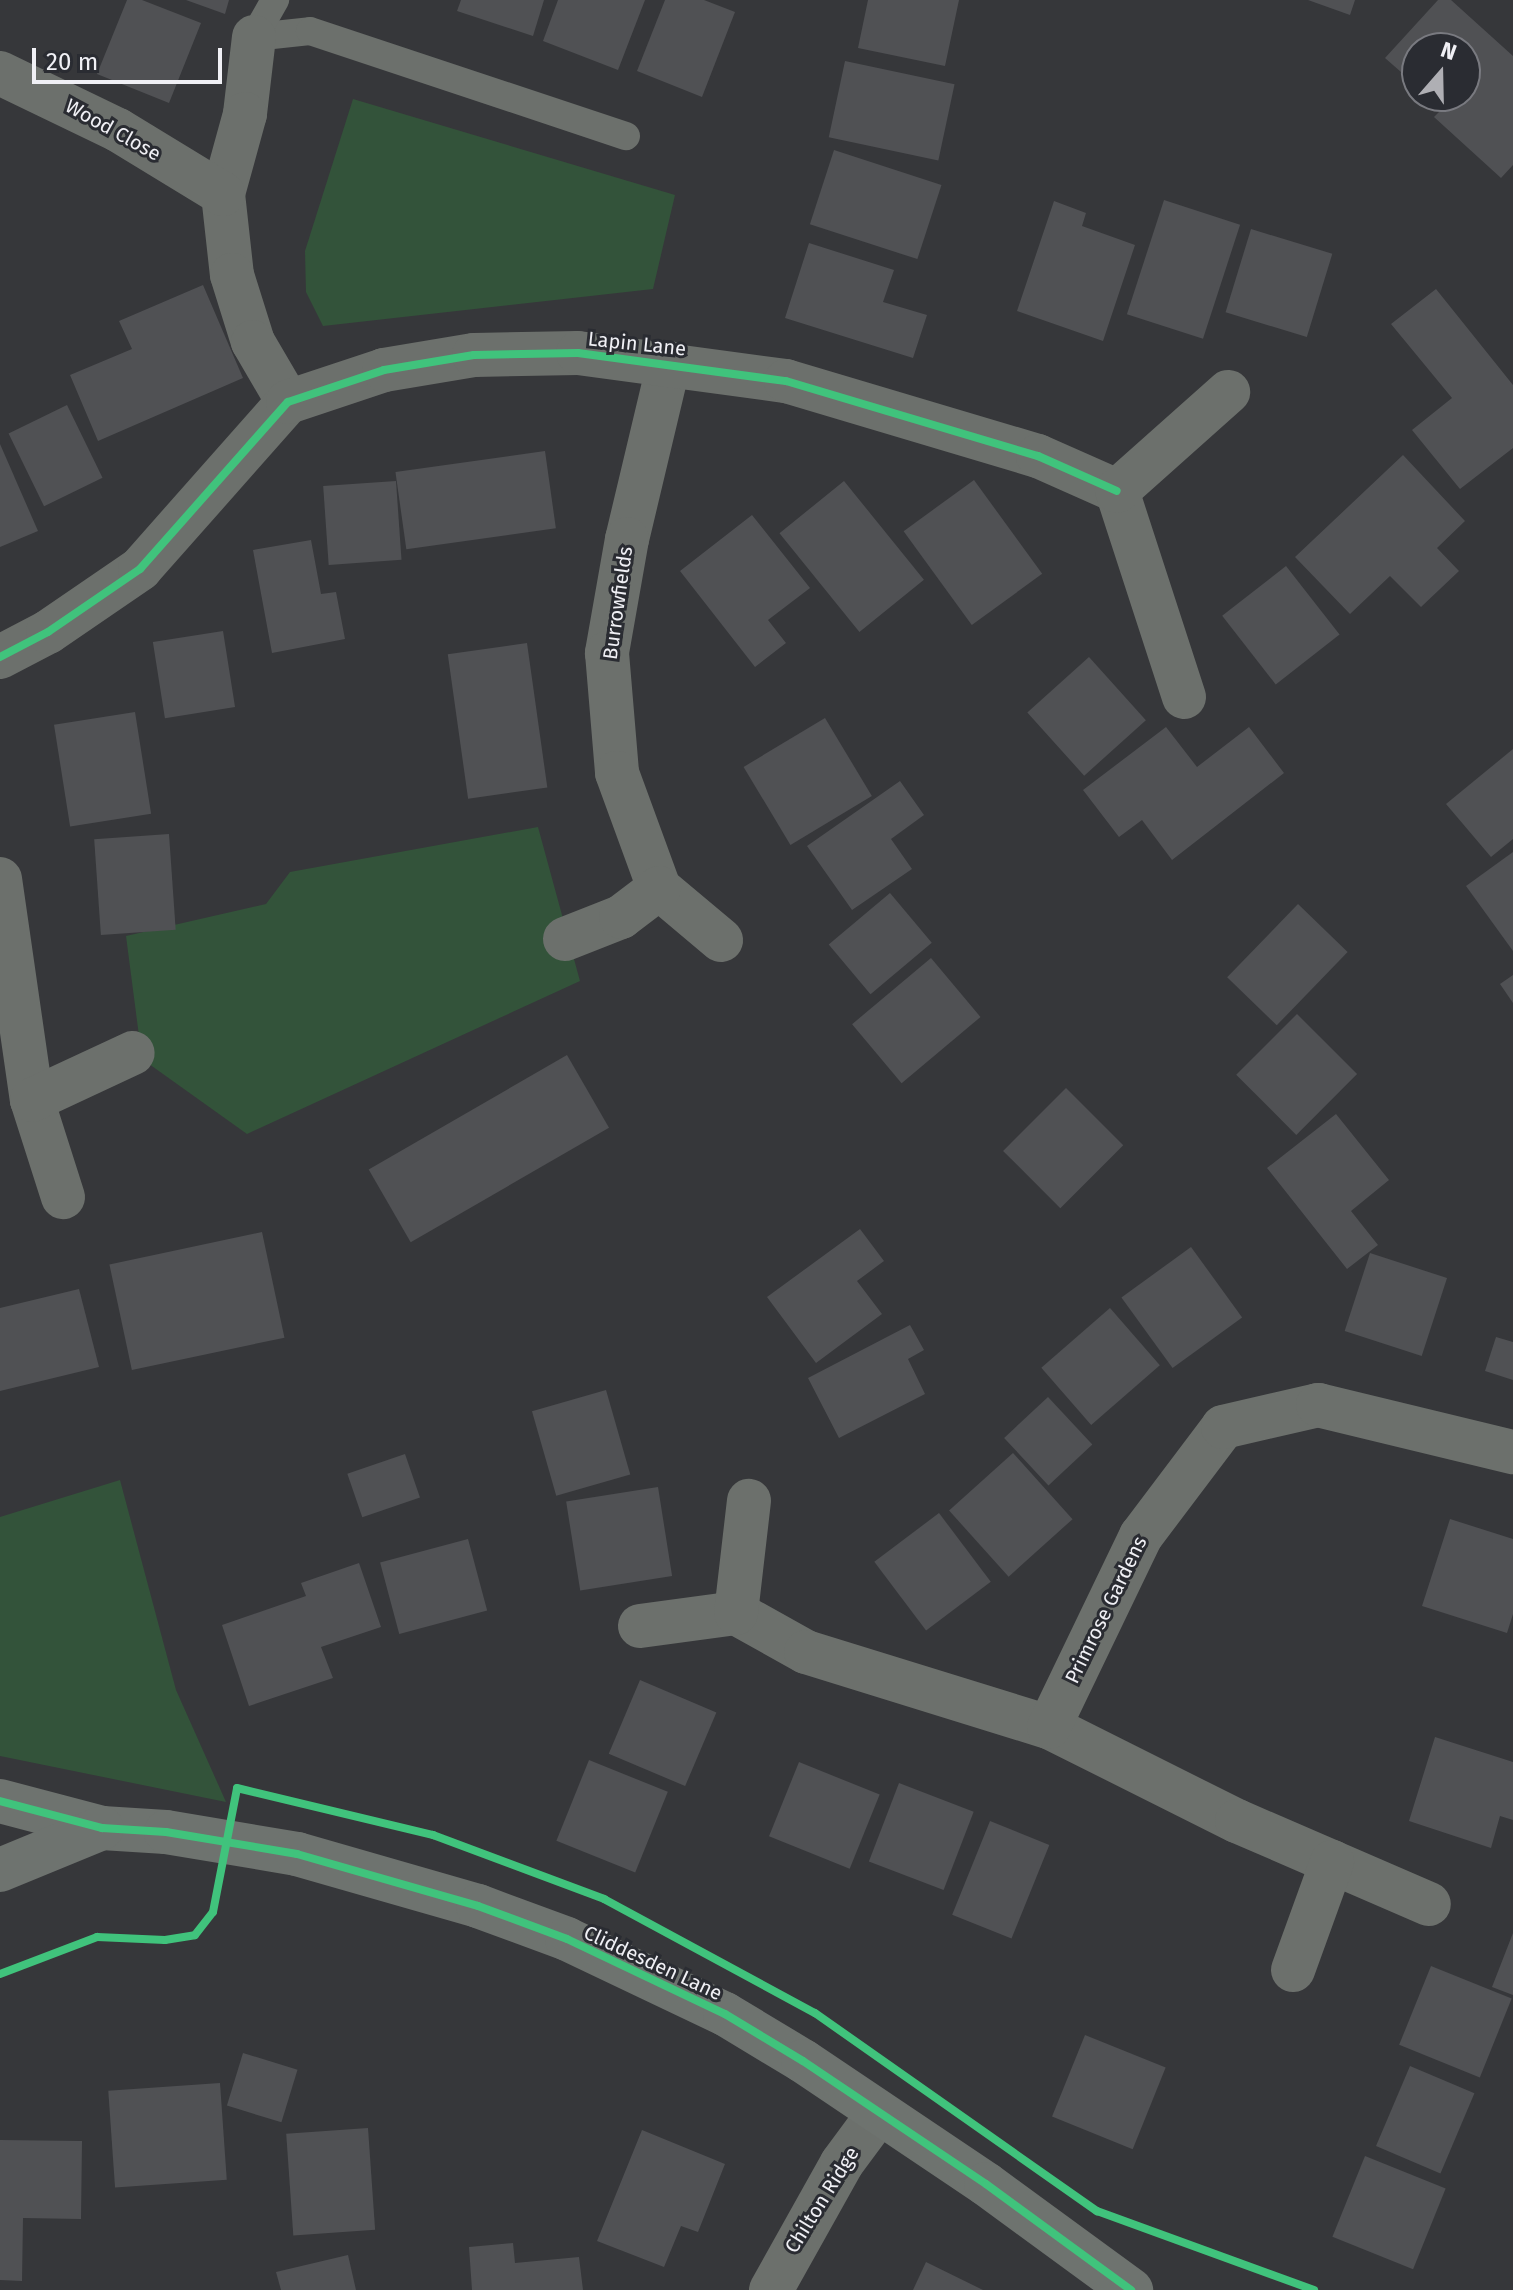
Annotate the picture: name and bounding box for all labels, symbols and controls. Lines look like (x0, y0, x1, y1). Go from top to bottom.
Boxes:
scale bar (36, 32, 226, 82)
north arrow (1401, 32, 1481, 112)
text: N (1437, 36, 1460, 66)
text: 20 m (46, 48, 98, 76)
street label: Wood Close (61, 94, 165, 166)
street label: Lapin Lane (587, 327, 687, 361)
street label: Burrowfields (598, 545, 638, 661)
street label: Primrose Gardens (1060, 1533, 1152, 1687)
street label: Cliddesden Lane (580, 1920, 726, 2006)
street label: Chilton Ridge (780, 2143, 864, 2257)

